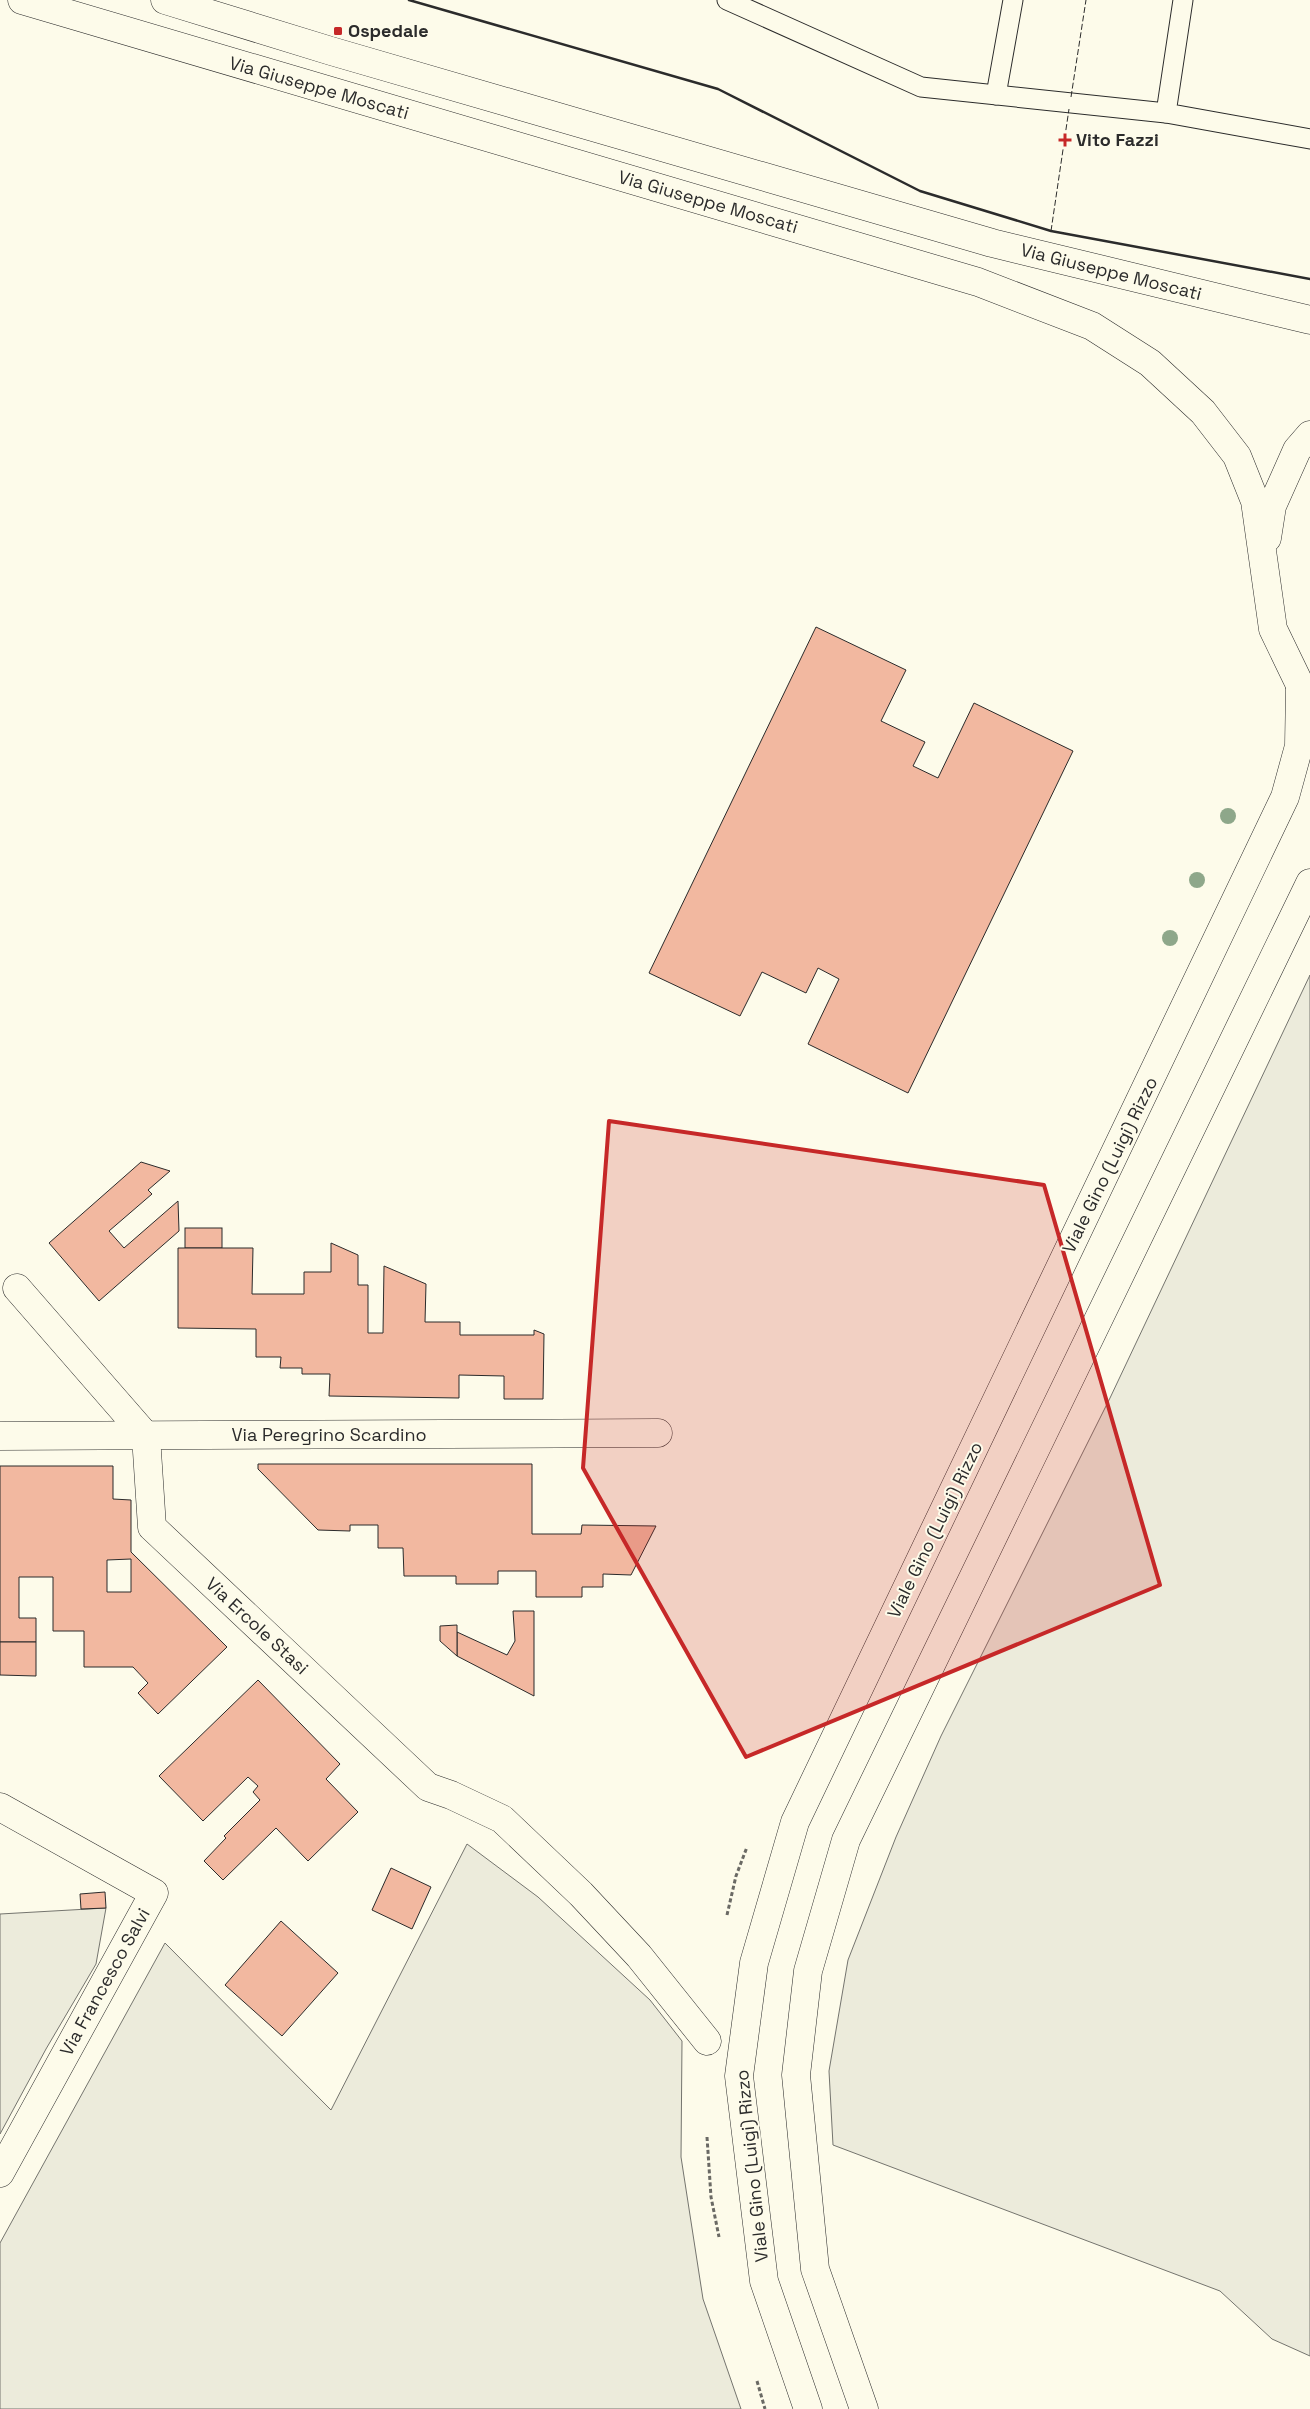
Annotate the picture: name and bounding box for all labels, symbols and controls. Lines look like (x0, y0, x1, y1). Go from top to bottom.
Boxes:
place label: Ospedale (348, 19, 429, 42)
marker: Ospedale (332, 25, 344, 37)
street label: Via Giuseppe Moscati (227, 51, 412, 124)
place label: Vito Fazzi (1076, 128, 1159, 151)
marker: Vito Fazzi (1058, 133, 1072, 147)
street label: Via Giuseppe Moscati (616, 165, 801, 238)
street label: Via Giuseppe Moscati (1018, 238, 1204, 305)
street label: Viale Gino (Luigi) Rizzo (1057, 1073, 1162, 1257)
street label: Via Peregrino Scardino (231, 1423, 427, 1446)
street label: Viale Gino (Luigi) Rizzo (882, 1438, 987, 1622)
street label: Via Ercole Stasi (201, 1572, 314, 1679)
street label: Via Francesco Salvi (54, 1904, 155, 2060)
street label: Viale Gino (Luigi) Rizzo (730, 2069, 773, 2263)

